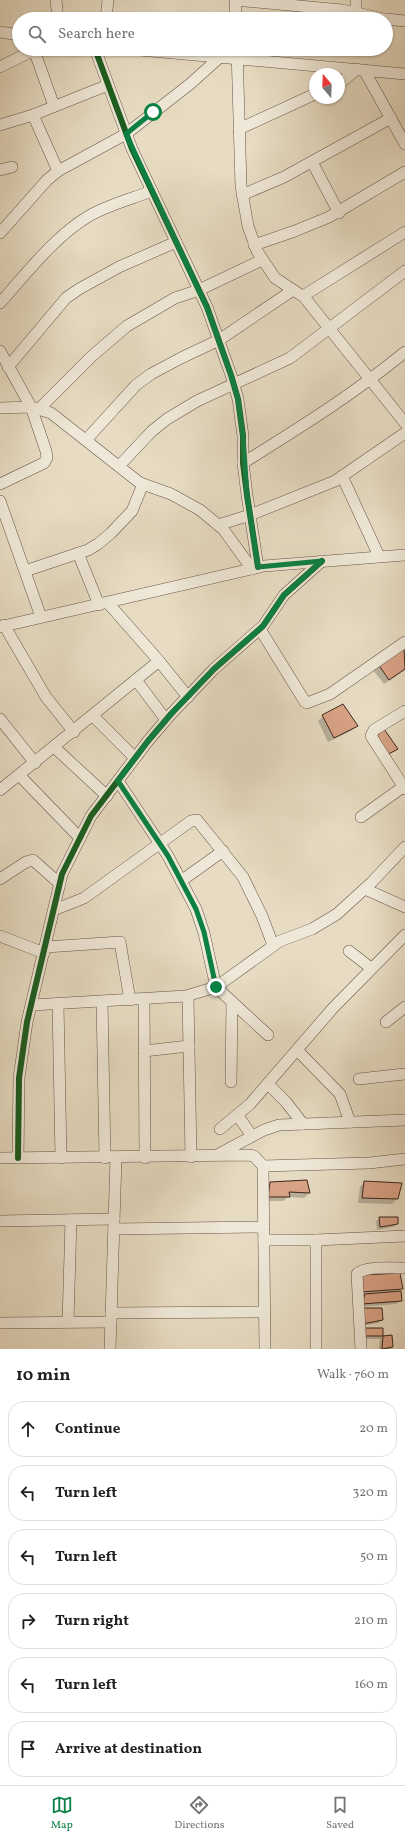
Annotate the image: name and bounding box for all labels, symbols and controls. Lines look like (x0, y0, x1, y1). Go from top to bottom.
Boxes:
search box (12, 12, 393, 56)
icon: search (26, 23, 48, 45)
text: Search here (58, 24, 135, 45)
north arrow (309, 68, 345, 104)
route start (144, 103, 162, 121)
route end (207, 978, 225, 996)
text: 10 min (16, 1364, 70, 1387)
text: Walk · 760 m (317, 1366, 389, 1384)
icon: ahead (17, 1418, 39, 1440)
text: Continue (55, 1419, 120, 1440)
text: 20 m (359, 1420, 388, 1438)
icon: left (17, 1482, 39, 1504)
text: Turn left (55, 1483, 117, 1504)
text: 320 m (353, 1484, 388, 1502)
icon: left (17, 1546, 39, 1568)
text: Turn left (55, 1547, 117, 1568)
text: 50 m (360, 1548, 388, 1566)
icon: right (17, 1610, 39, 1632)
text: Turn right (55, 1611, 129, 1632)
text: 210 m (354, 1612, 388, 1630)
icon: left (17, 1674, 39, 1696)
text: Turn left (55, 1675, 117, 1696)
text: 160 m (354, 1676, 388, 1694)
icon: arrive (17, 1738, 39, 1760)
text: Arrive at destination (55, 1739, 202, 1760)
tab: Map (51, 1794, 73, 1833)
tab: Directions (174, 1794, 225, 1833)
tab: Saved (326, 1794, 354, 1833)

